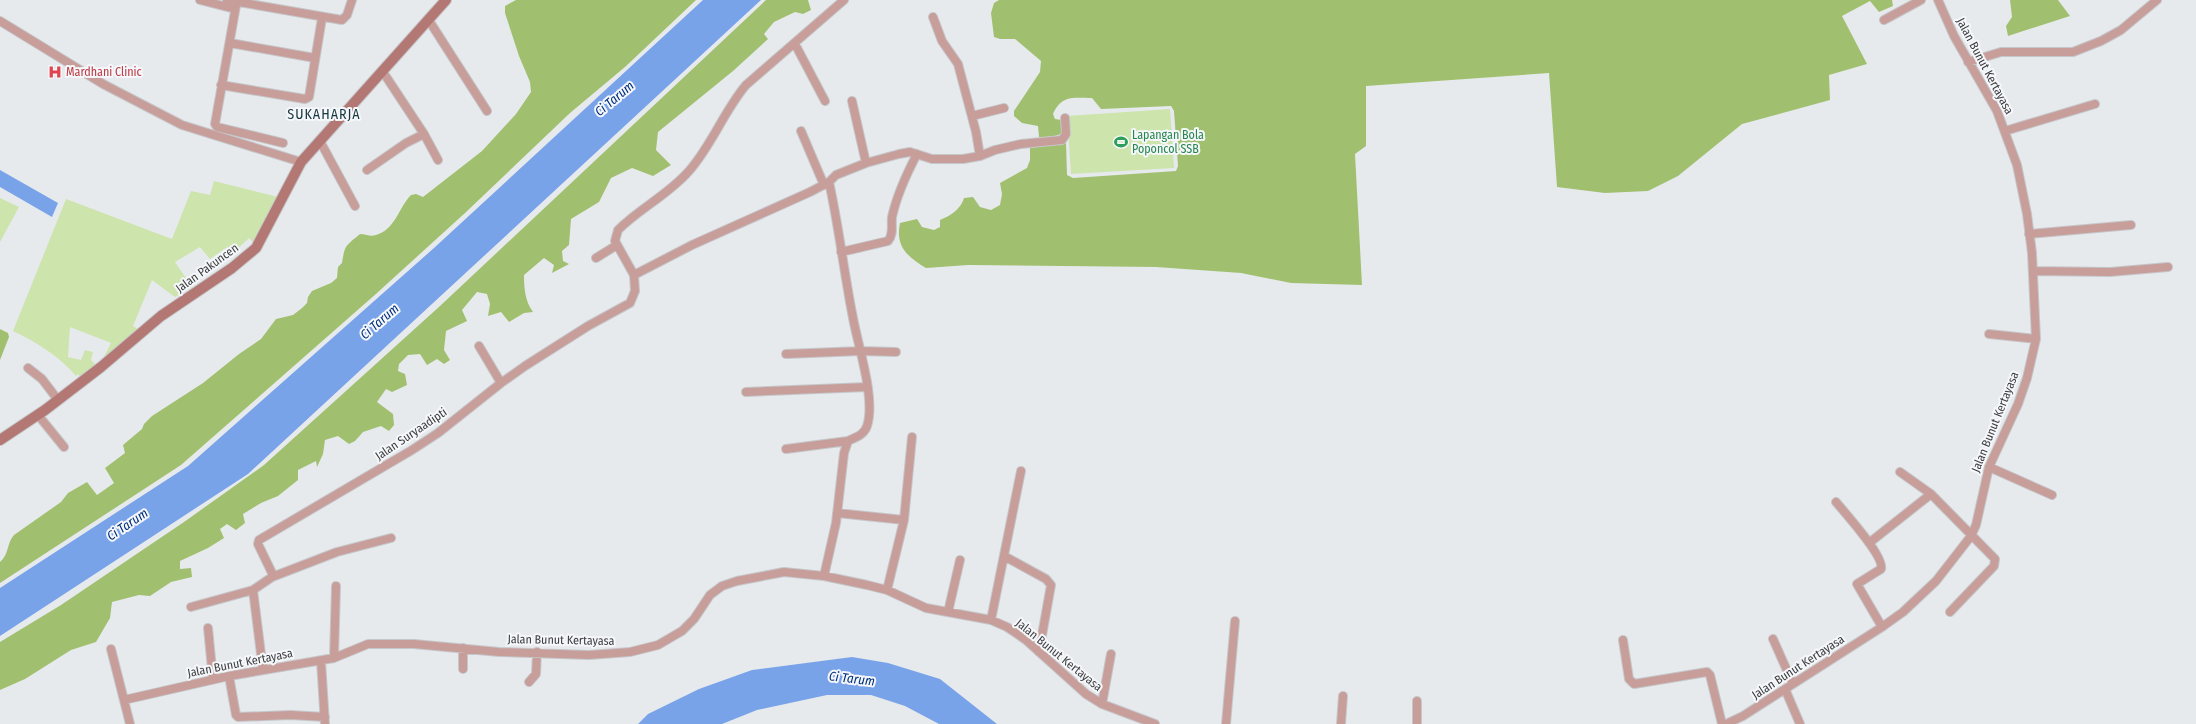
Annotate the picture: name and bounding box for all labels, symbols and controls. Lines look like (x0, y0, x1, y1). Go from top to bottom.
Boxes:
street label: Jalan Bunut Kertayasa (1954, 15, 2016, 117)
hospital icon: Mardhani Clinic (47, 64, 63, 80)
place label: Mardhani Clinic (66, 65, 142, 79)
water label: Ci Tarum (592, 78, 637, 119)
district label: SUKAHARJA (287, 106, 361, 123)
place label: Lapangan Bola Poponcol SSB (1132, 128, 1204, 156)
sports icon: Lapangan Bola Poponcol SSB (1113, 134, 1129, 150)
street label: Jalan Pakuncen (173, 241, 241, 295)
water label: Ci Tarum (357, 301, 402, 342)
street label: Jalan Bunut Kertayasa (1968, 370, 2022, 474)
street label: Jalan Suryaadipti (373, 405, 449, 463)
water label: Ci Tarum (104, 505, 151, 544)
street label: Jalan Bunut Kertayasa (1013, 616, 1105, 694)
street label: Jalan Bunut Kertayasa (507, 632, 615, 648)
street label: Jalan Bunut Kertayasa (1749, 632, 1847, 702)
street label: Jalan Bunut Kertayasa (186, 646, 294, 680)
water label: Ci Tarum (828, 668, 876, 689)

